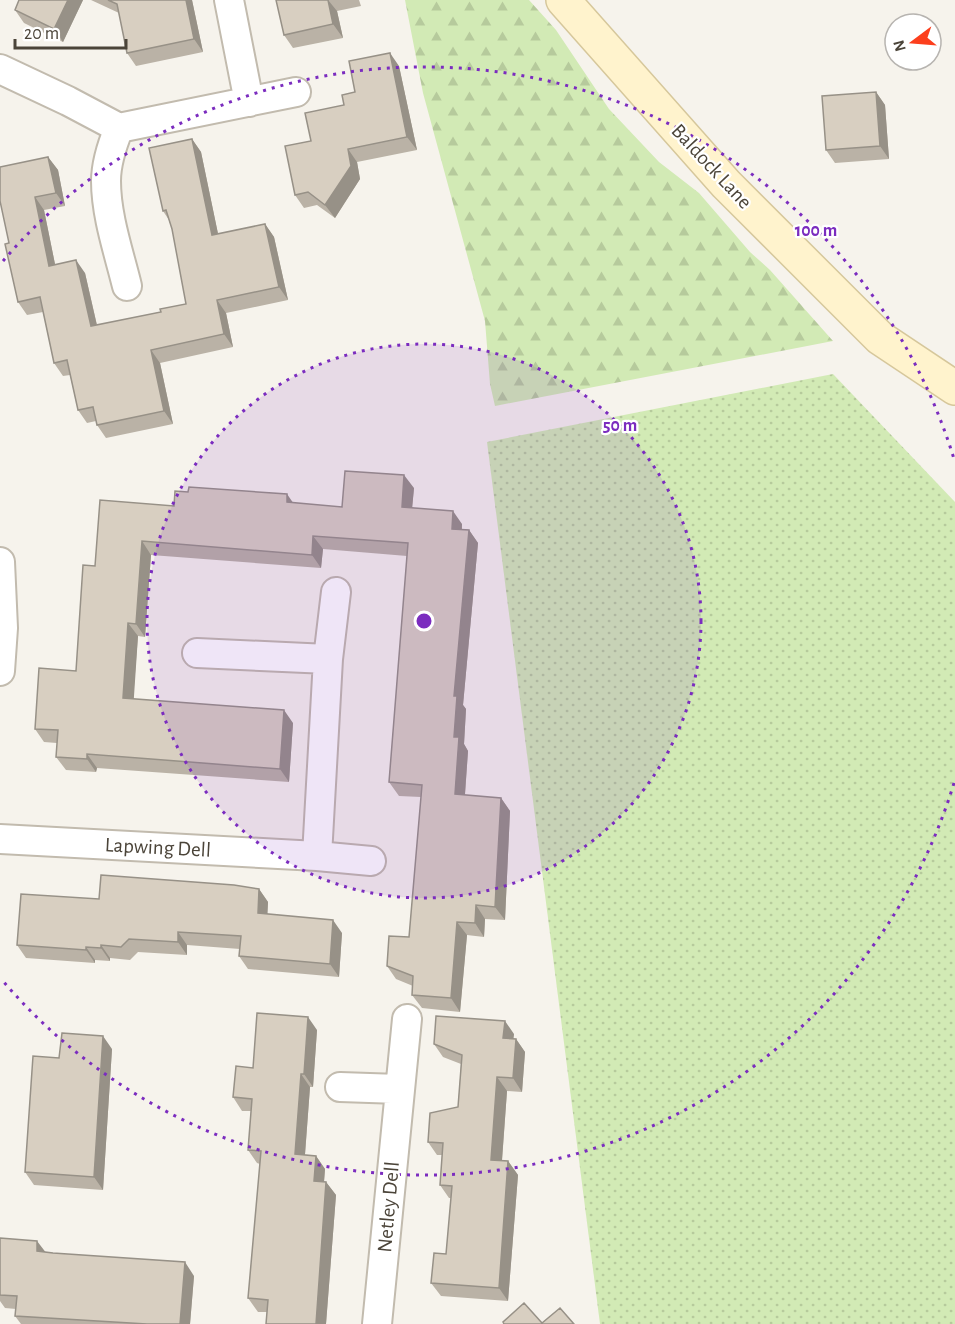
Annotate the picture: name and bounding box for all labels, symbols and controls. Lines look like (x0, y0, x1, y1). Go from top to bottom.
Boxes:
scale bar (15, 12, 126, 50)
north arrow (883, 12, 943, 72)
text: 20 m (24, 25, 59, 43)
text: N (890, 38, 909, 53)
street label: Baldock Lane (667, 120, 756, 213)
text: 100 m (795, 222, 837, 240)
text: 50 m (603, 417, 637, 435)
centre of rings (414, 611, 434, 631)
street label: Lapwing Dell (104, 834, 212, 861)
street label: Netley Dell (374, 1161, 403, 1253)

